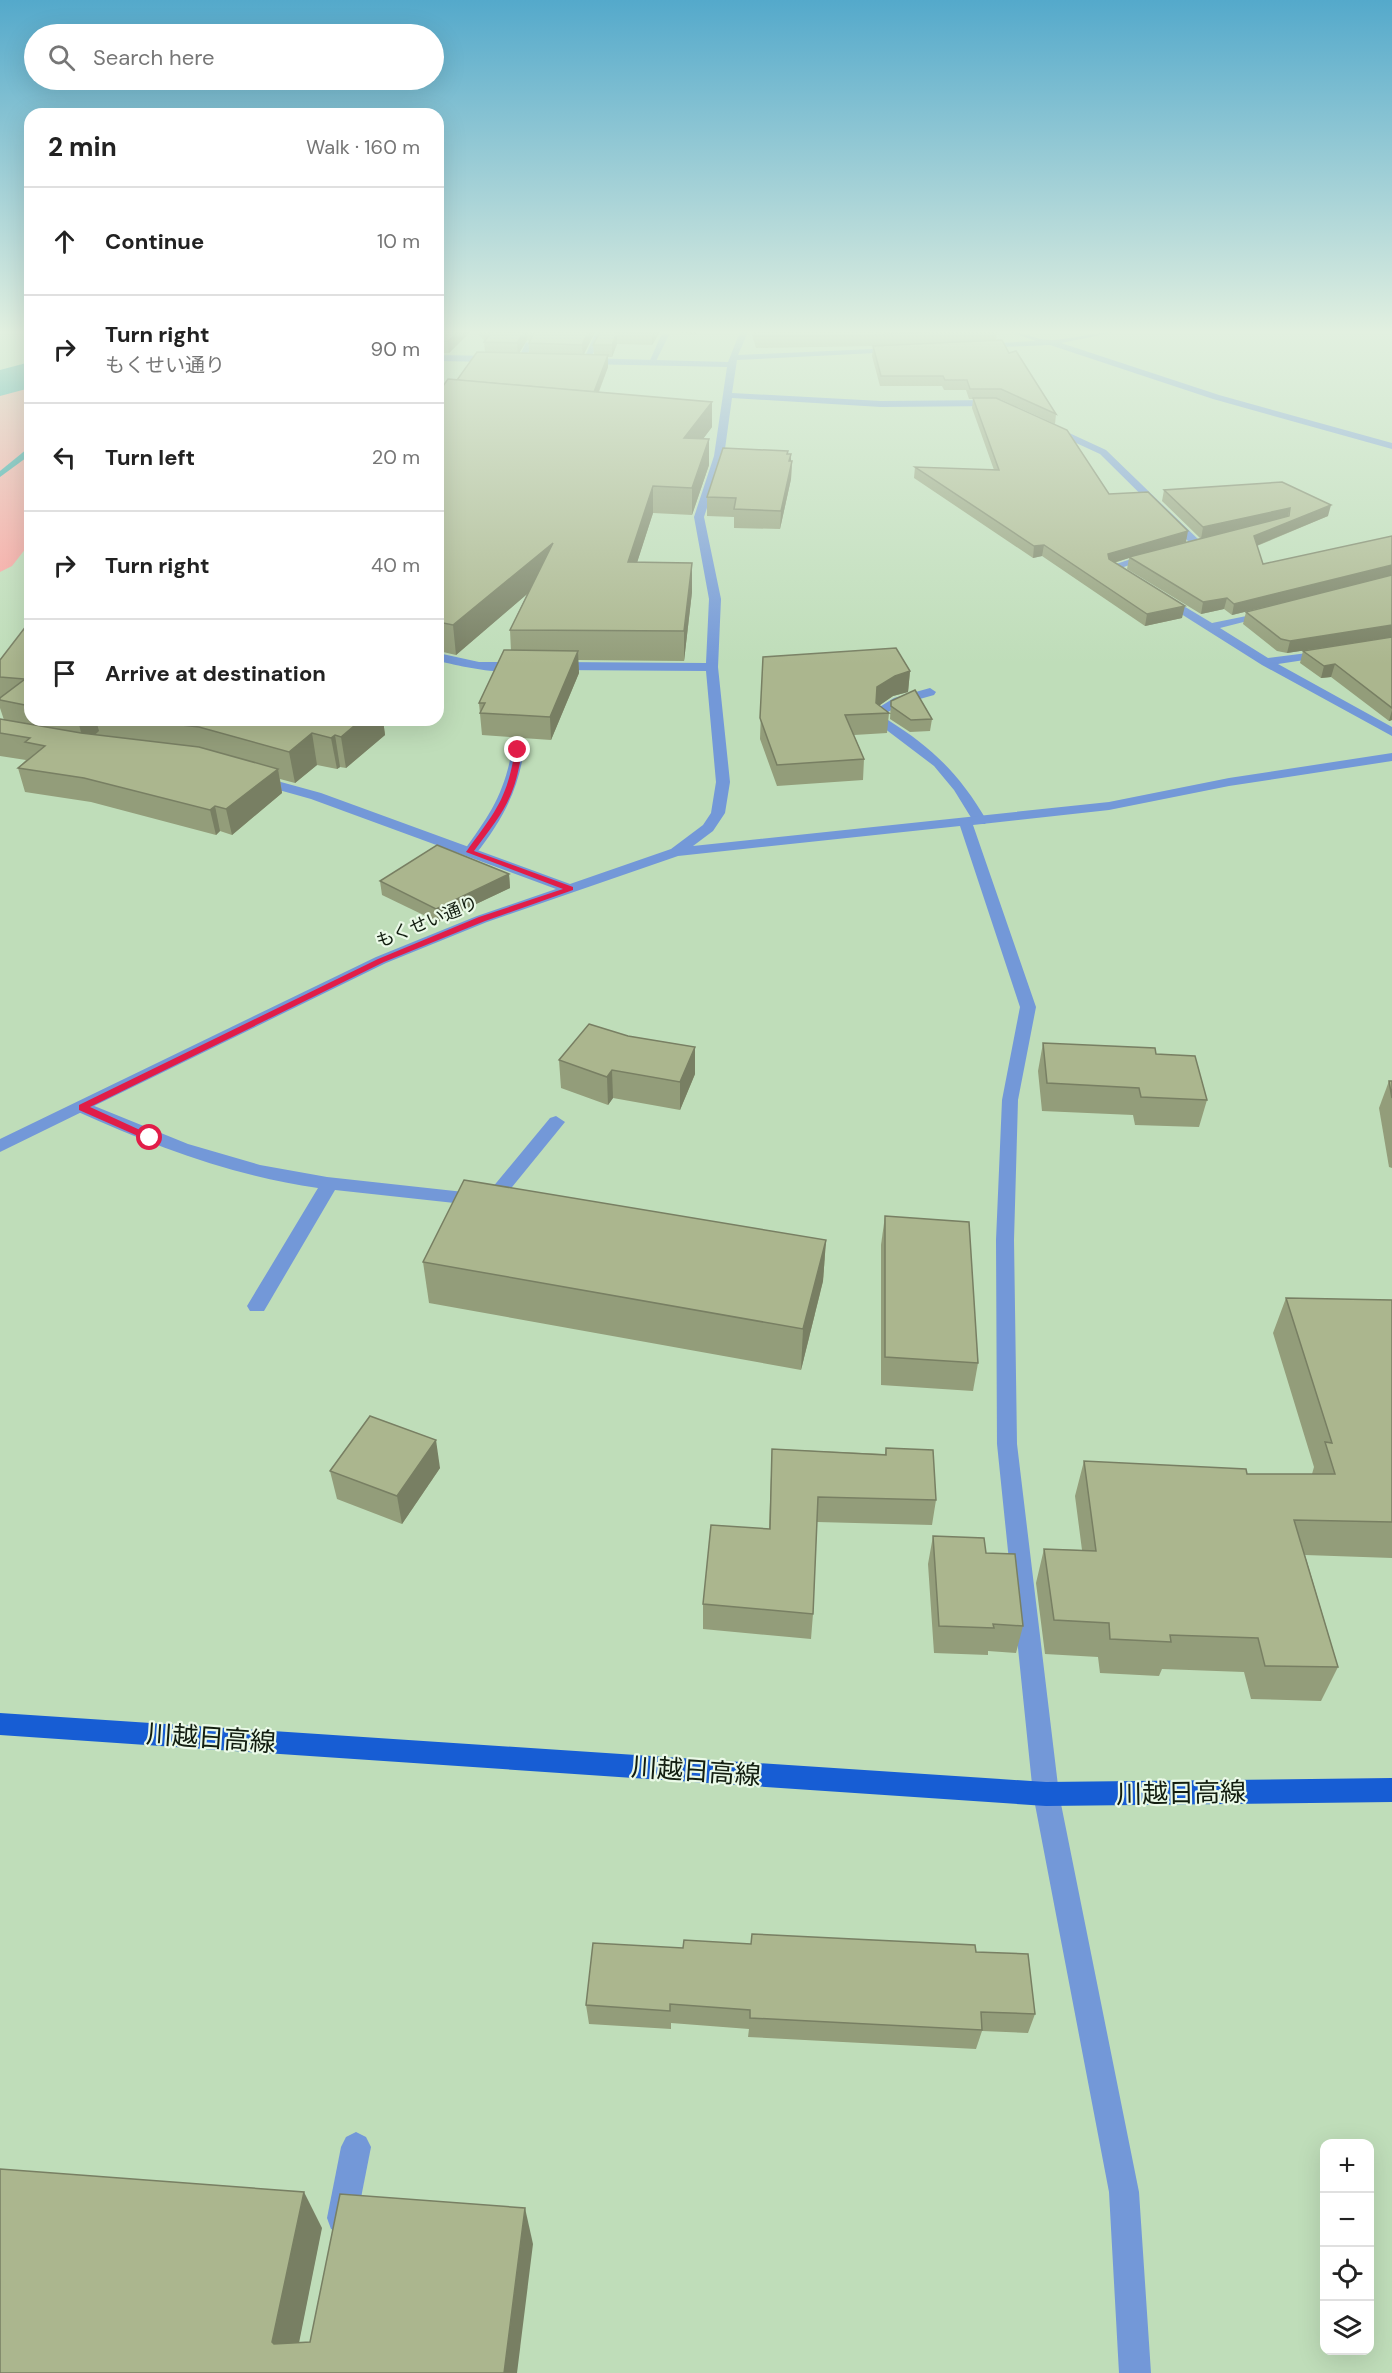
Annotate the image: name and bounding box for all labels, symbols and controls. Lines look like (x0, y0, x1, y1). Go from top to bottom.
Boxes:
search box (24, 24, 444, 90)
icon: search (45, 41, 78, 74)
text: Search here (93, 43, 214, 72)
text: 2 min (48, 130, 117, 164)
text: Walk · 160 m (306, 134, 420, 160)
icon: ahead (48, 225, 81, 258)
text: Continue (105, 227, 204, 256)
text: 10 m (377, 228, 420, 254)
text: Turn right (105, 320, 210, 349)
icon: right (48, 333, 81, 366)
text: 90 m (371, 336, 420, 362)
text: もくせい通り (105, 352, 225, 378)
icon: left (48, 441, 81, 474)
text: Turn left (105, 443, 195, 472)
text: 20 m (372, 444, 420, 470)
icon: right (48, 549, 81, 582)
text: Turn right (105, 551, 210, 580)
text: 40 m (371, 552, 420, 578)
icon: arrive (48, 657, 81, 690)
text: Arrive at destination (105, 659, 326, 688)
route end (504, 736, 530, 762)
street label: もくせい通り (372, 891, 482, 953)
route start (136, 1124, 162, 1150)
street label: 川越日高線 (145, 1717, 277, 1759)
street label: 川越日高線 (630, 1750, 762, 1792)
street label: 川越日高線 (1116, 1775, 1246, 1811)
map controls (1320, 2139, 1374, 2355)
button: + (1320, 2139, 1374, 2193)
button: − (1320, 2193, 1374, 2247)
button: locate (1320, 2247, 1374, 2301)
button: layers (1320, 2301, 1374, 2355)

